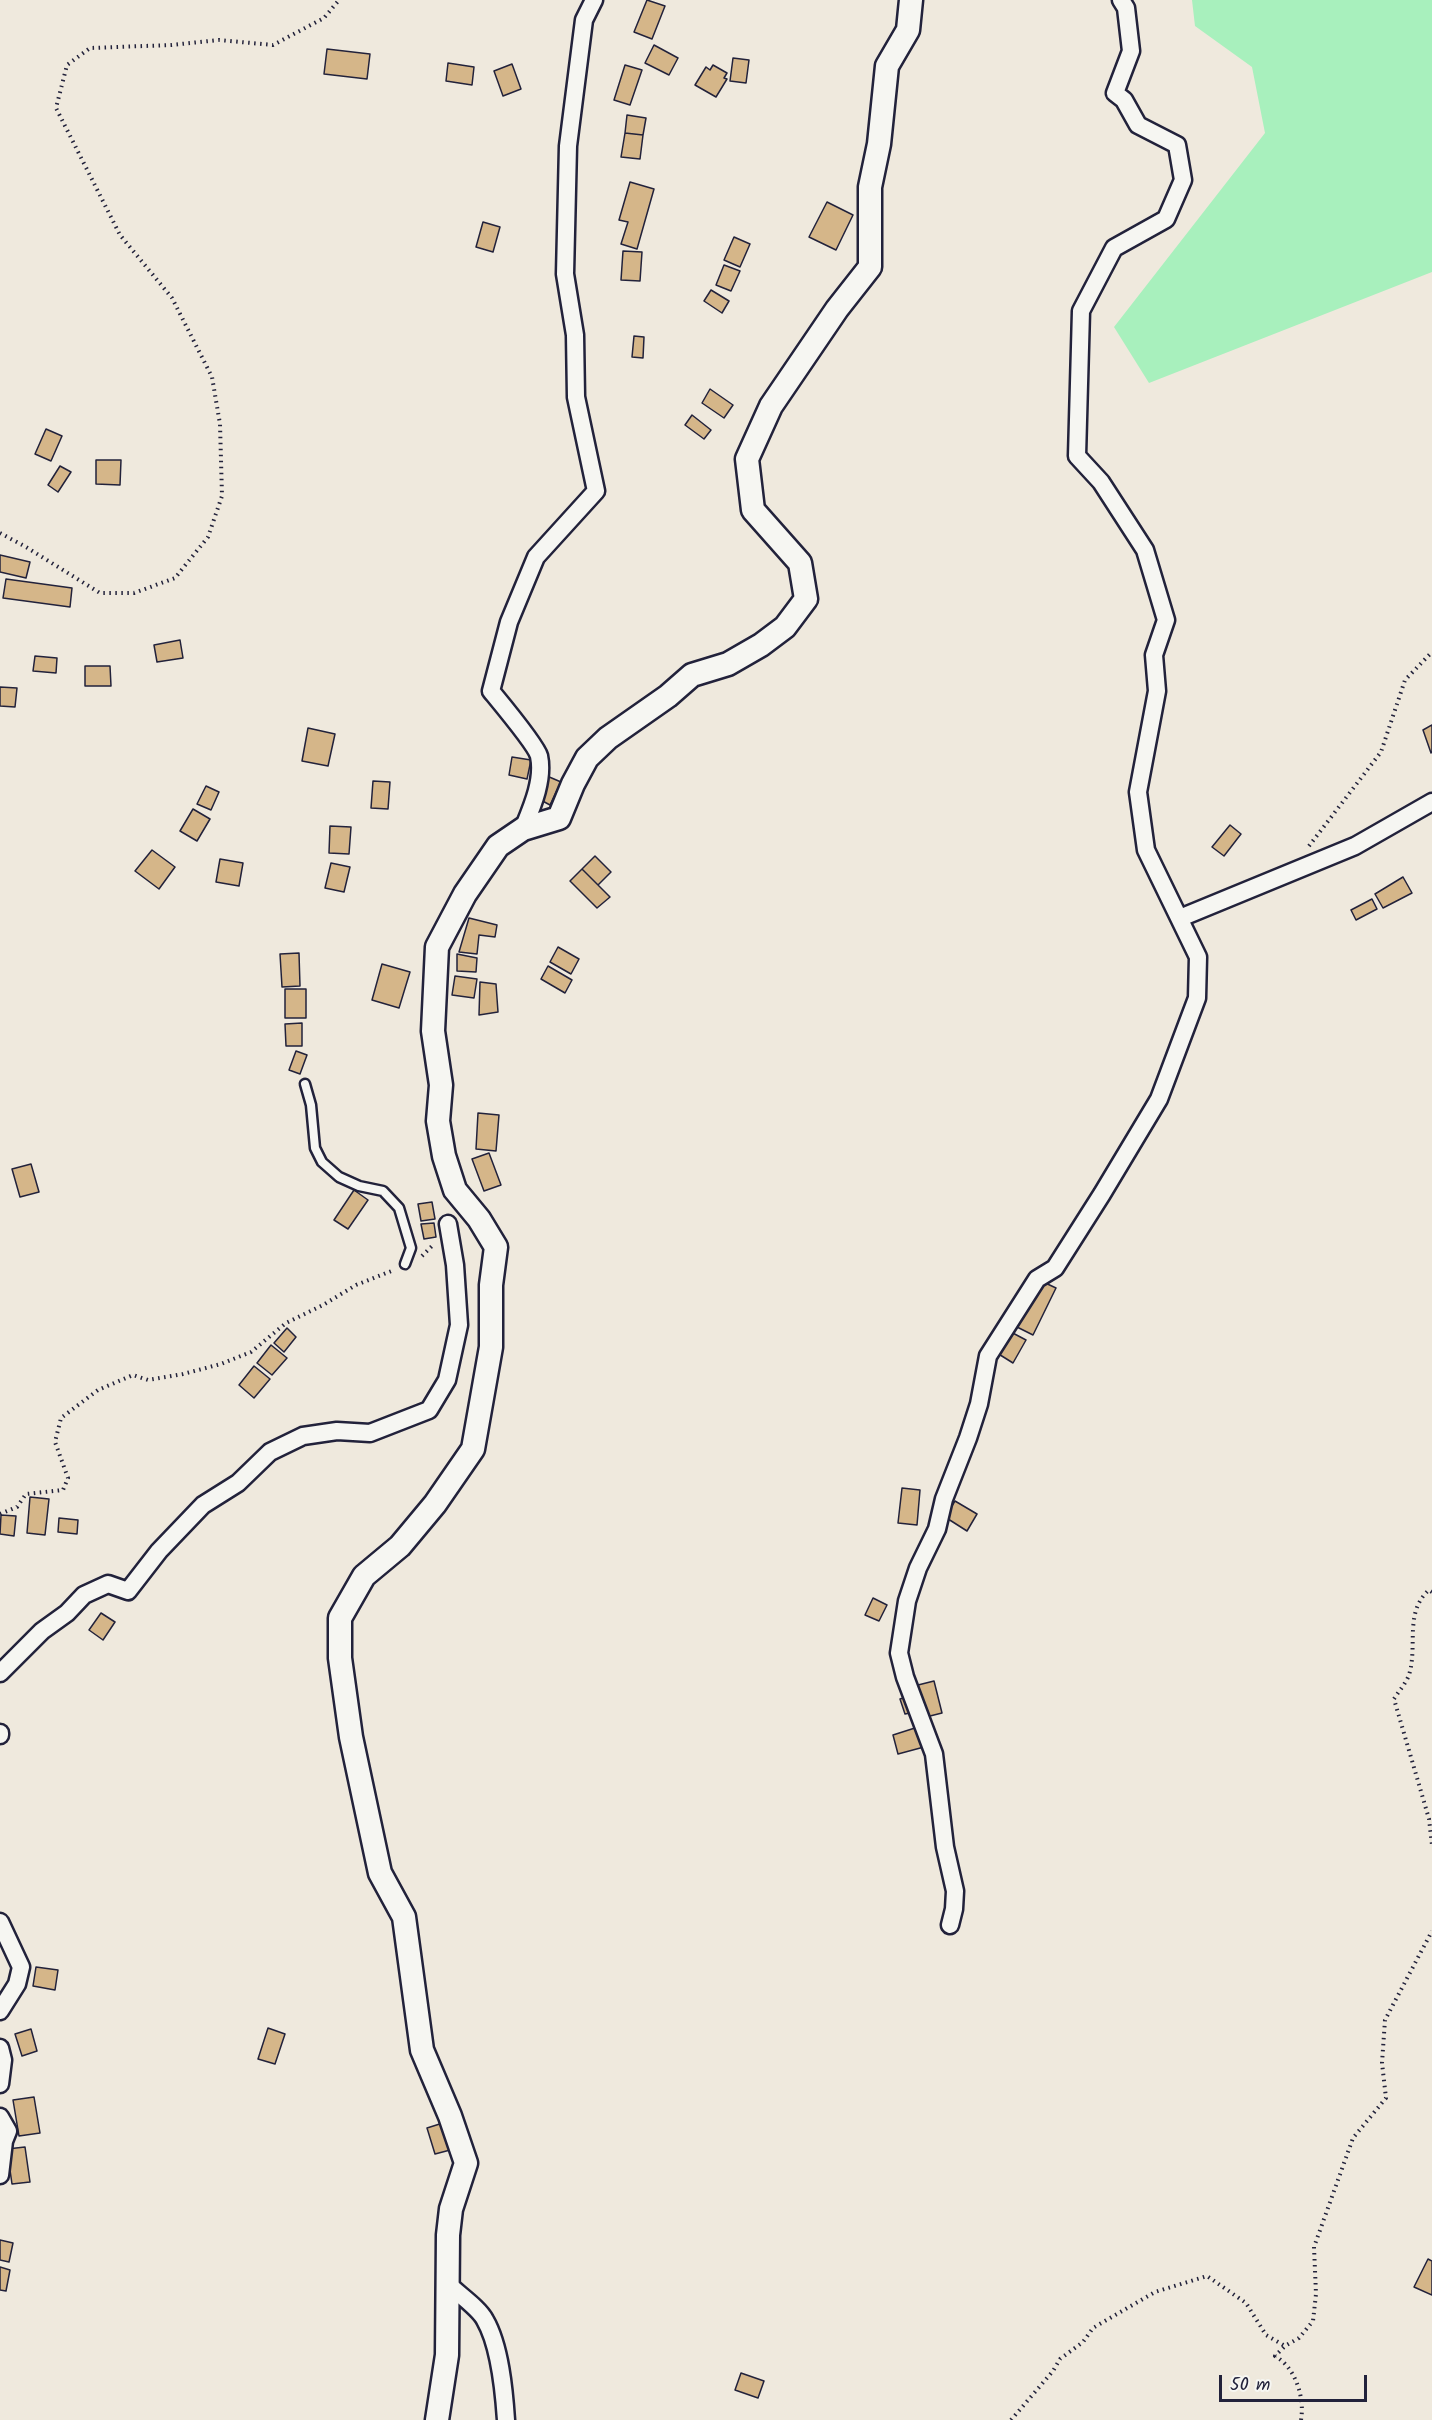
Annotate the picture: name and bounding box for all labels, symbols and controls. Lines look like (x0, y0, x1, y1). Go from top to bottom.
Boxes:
scale bar (1222, 2363, 1370, 2401)
text: 50 m (1230, 2371, 1270, 2400)

